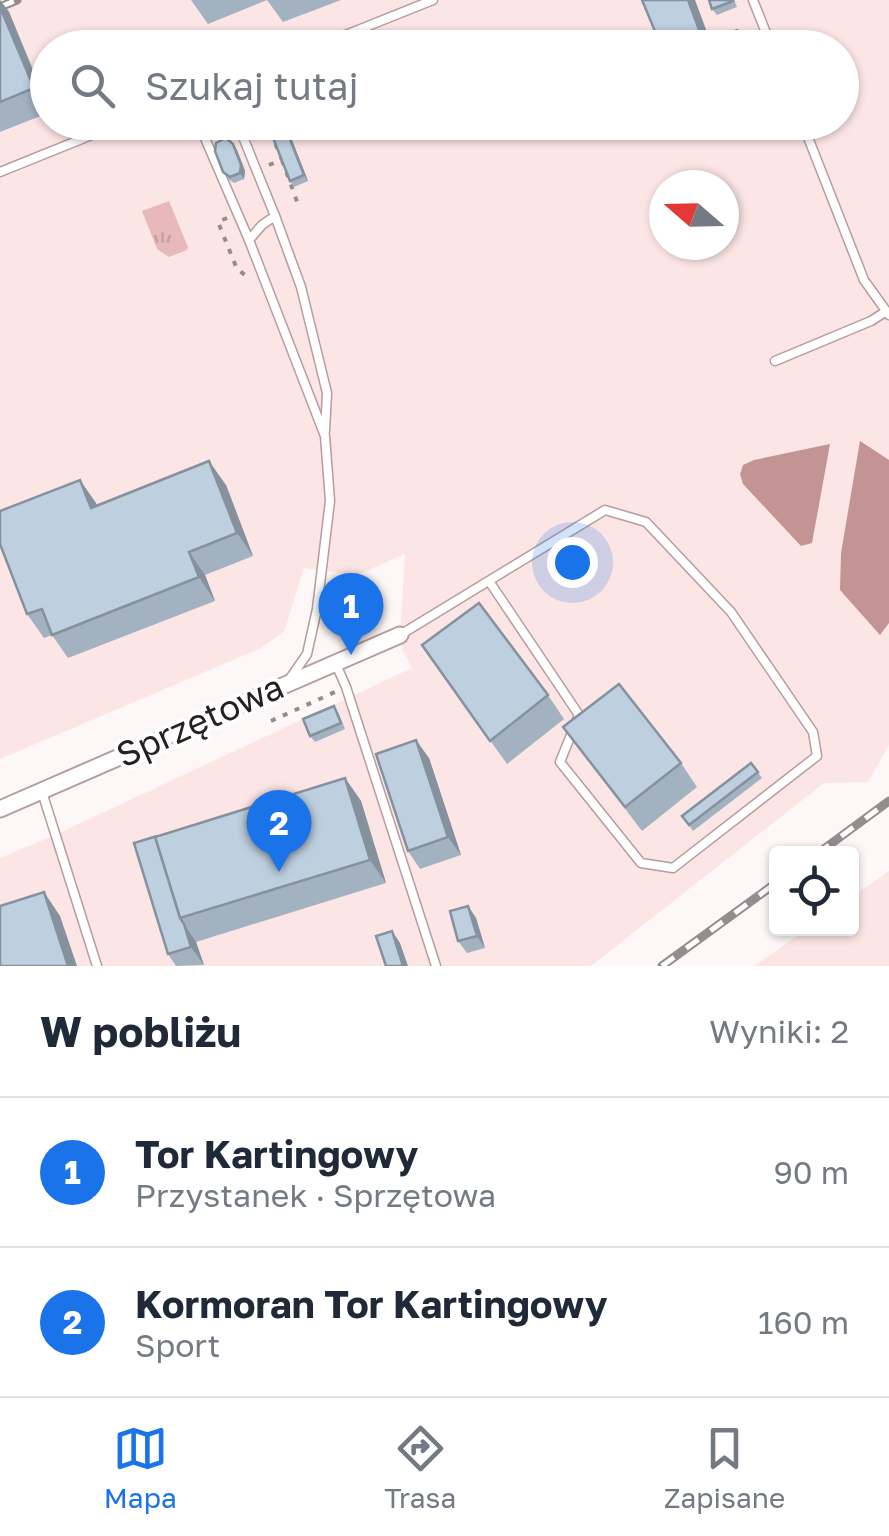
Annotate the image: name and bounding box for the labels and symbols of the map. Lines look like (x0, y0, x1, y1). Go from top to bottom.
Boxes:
north arrow (649, 170, 739, 260)
your location (547, 537, 598, 588)
pin: 1 (318, 572, 384, 655)
street label: Sprzętowa (110, 665, 290, 776)
pin: 2 (246, 790, 312, 872)

